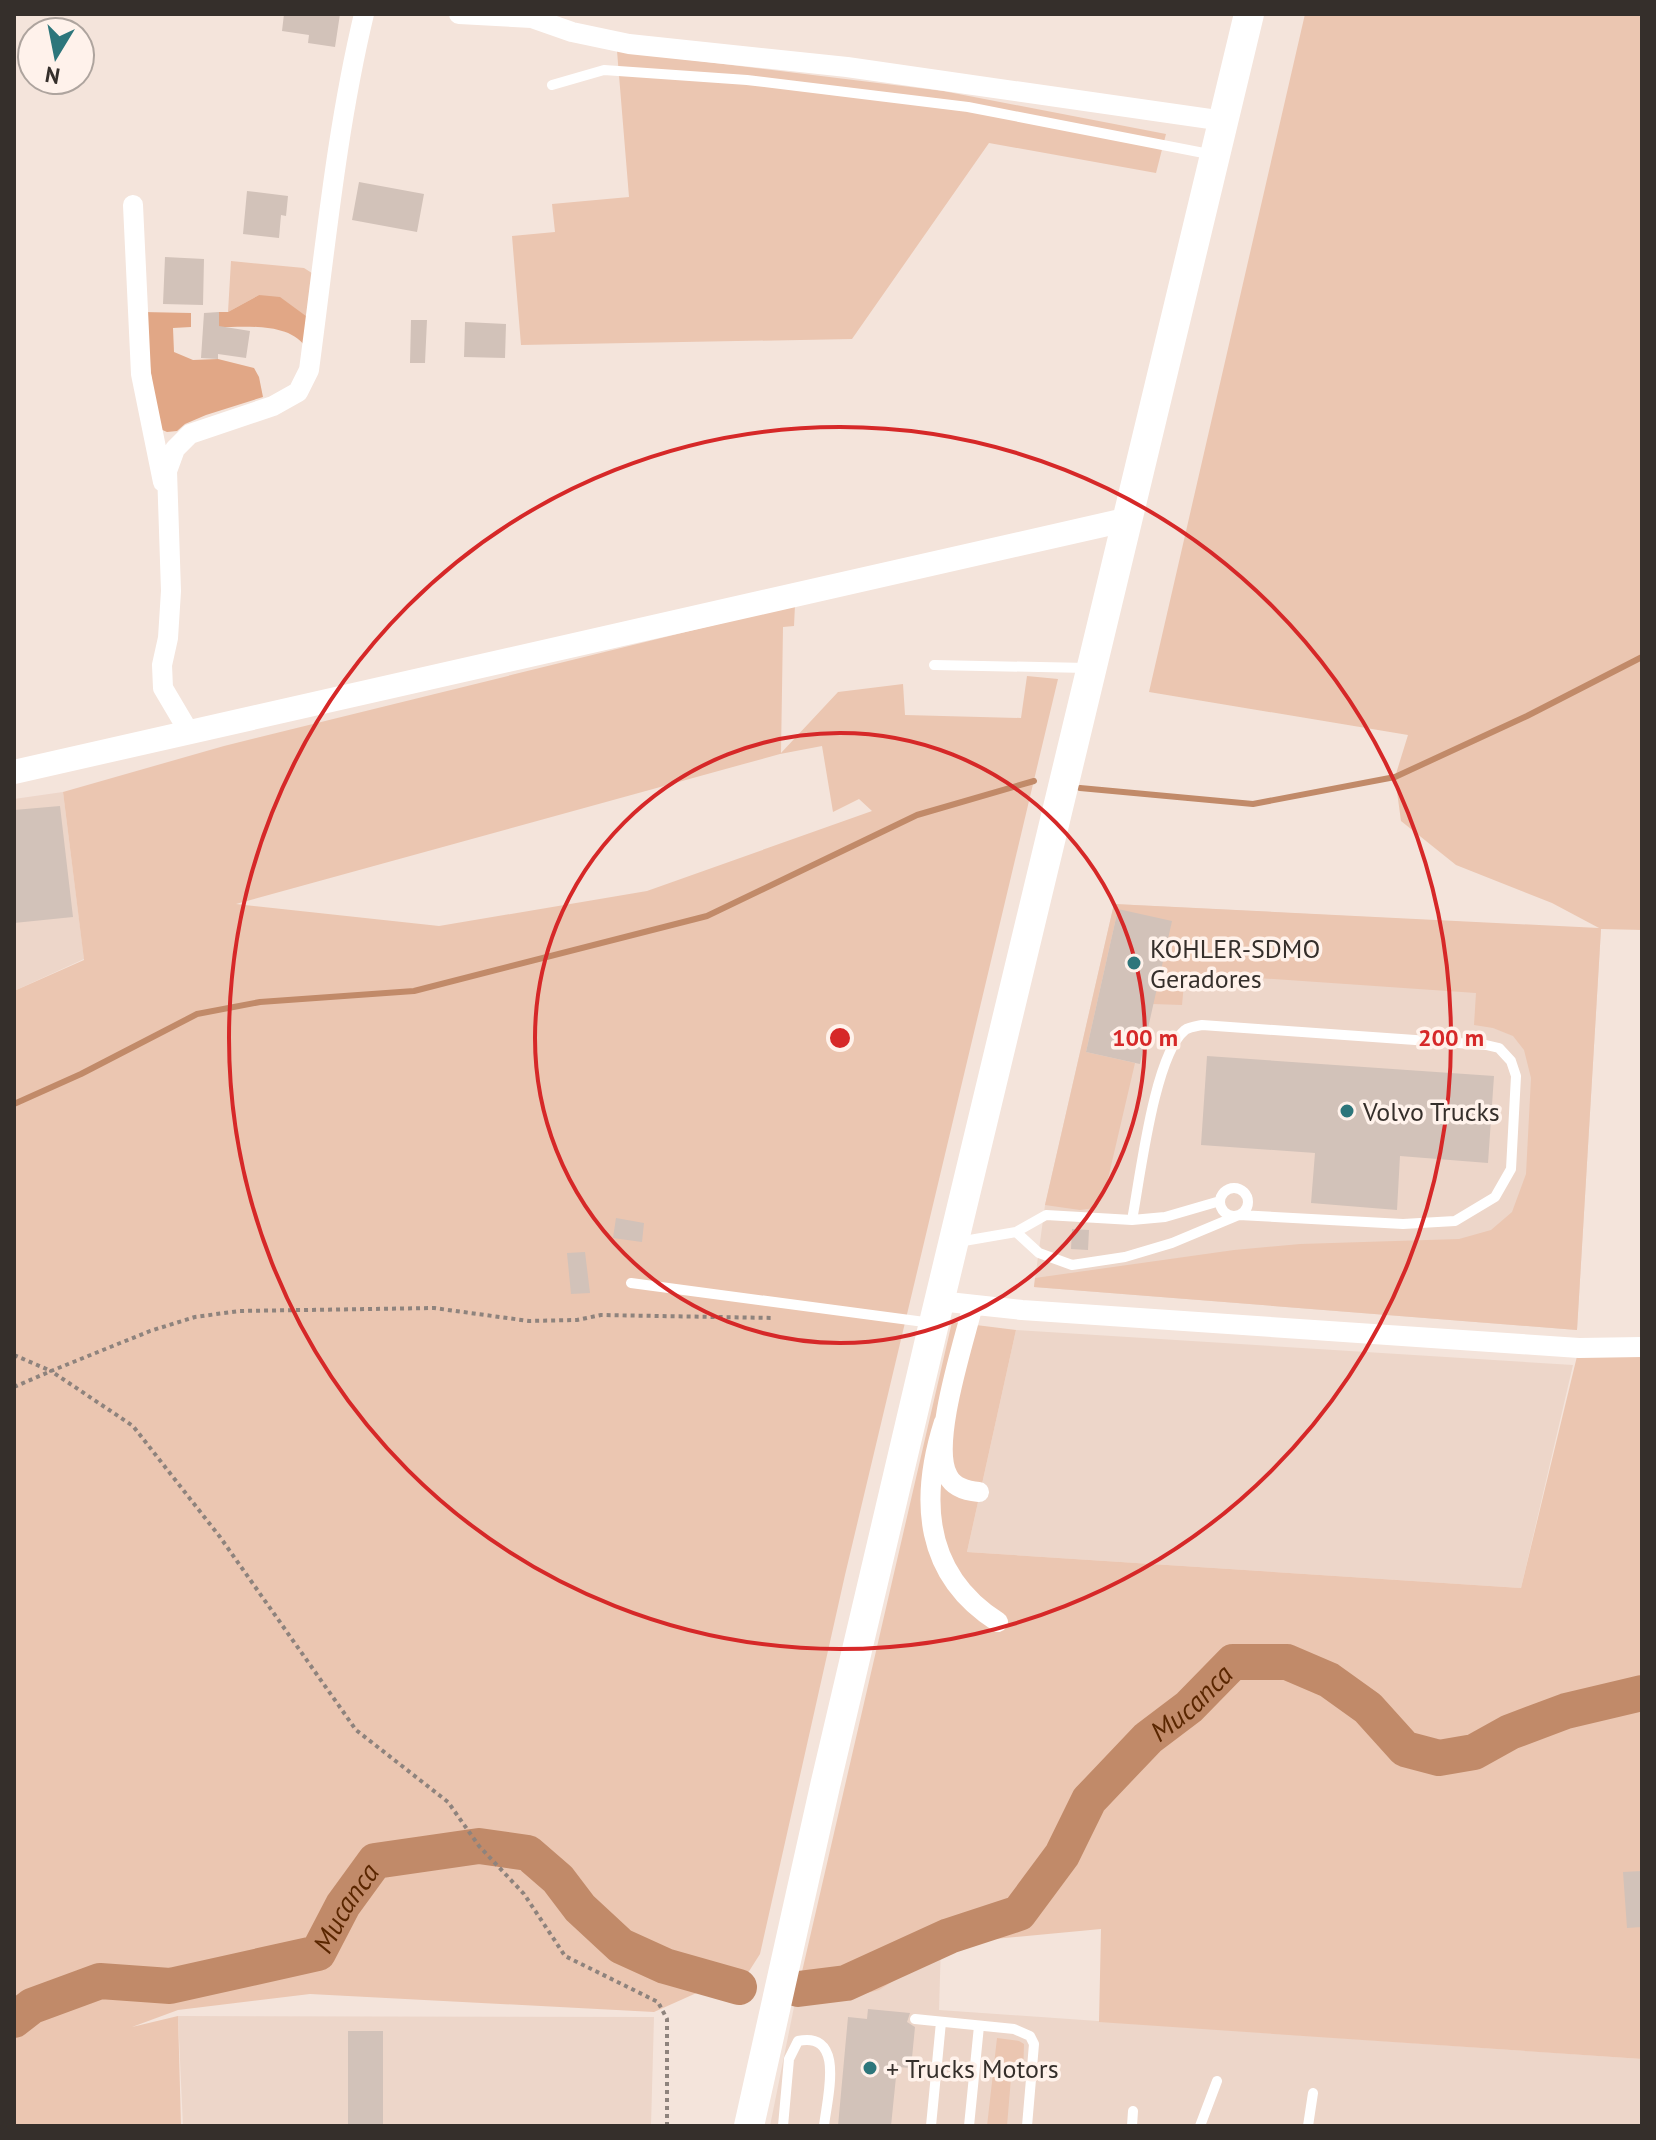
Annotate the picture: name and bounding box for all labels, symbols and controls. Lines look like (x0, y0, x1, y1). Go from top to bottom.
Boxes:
north arrow (16, 16, 96, 96)
text: N (43, 61, 62, 91)
place label: KOHLER-SDMO Geradores (1150, 932, 1320, 995)
marker: KOHLER-SDMO Geradores (1125, 954, 1143, 972)
text: 100 m (1112, 1022, 1178, 1053)
text: 200 m (1418, 1022, 1484, 1053)
centre of rings (826, 1024, 854, 1052)
place label: Volvo Trucks (1362, 1095, 1500, 1128)
marker: Volvo Trucks (1338, 1102, 1356, 1120)
water label: Mucanca (1142, 1655, 1240, 1749)
water label: Mucanca (303, 1855, 387, 1959)
place label: + Trucks Motors (886, 2052, 1059, 2085)
marker: + Trucks Motors (861, 2059, 879, 2077)

